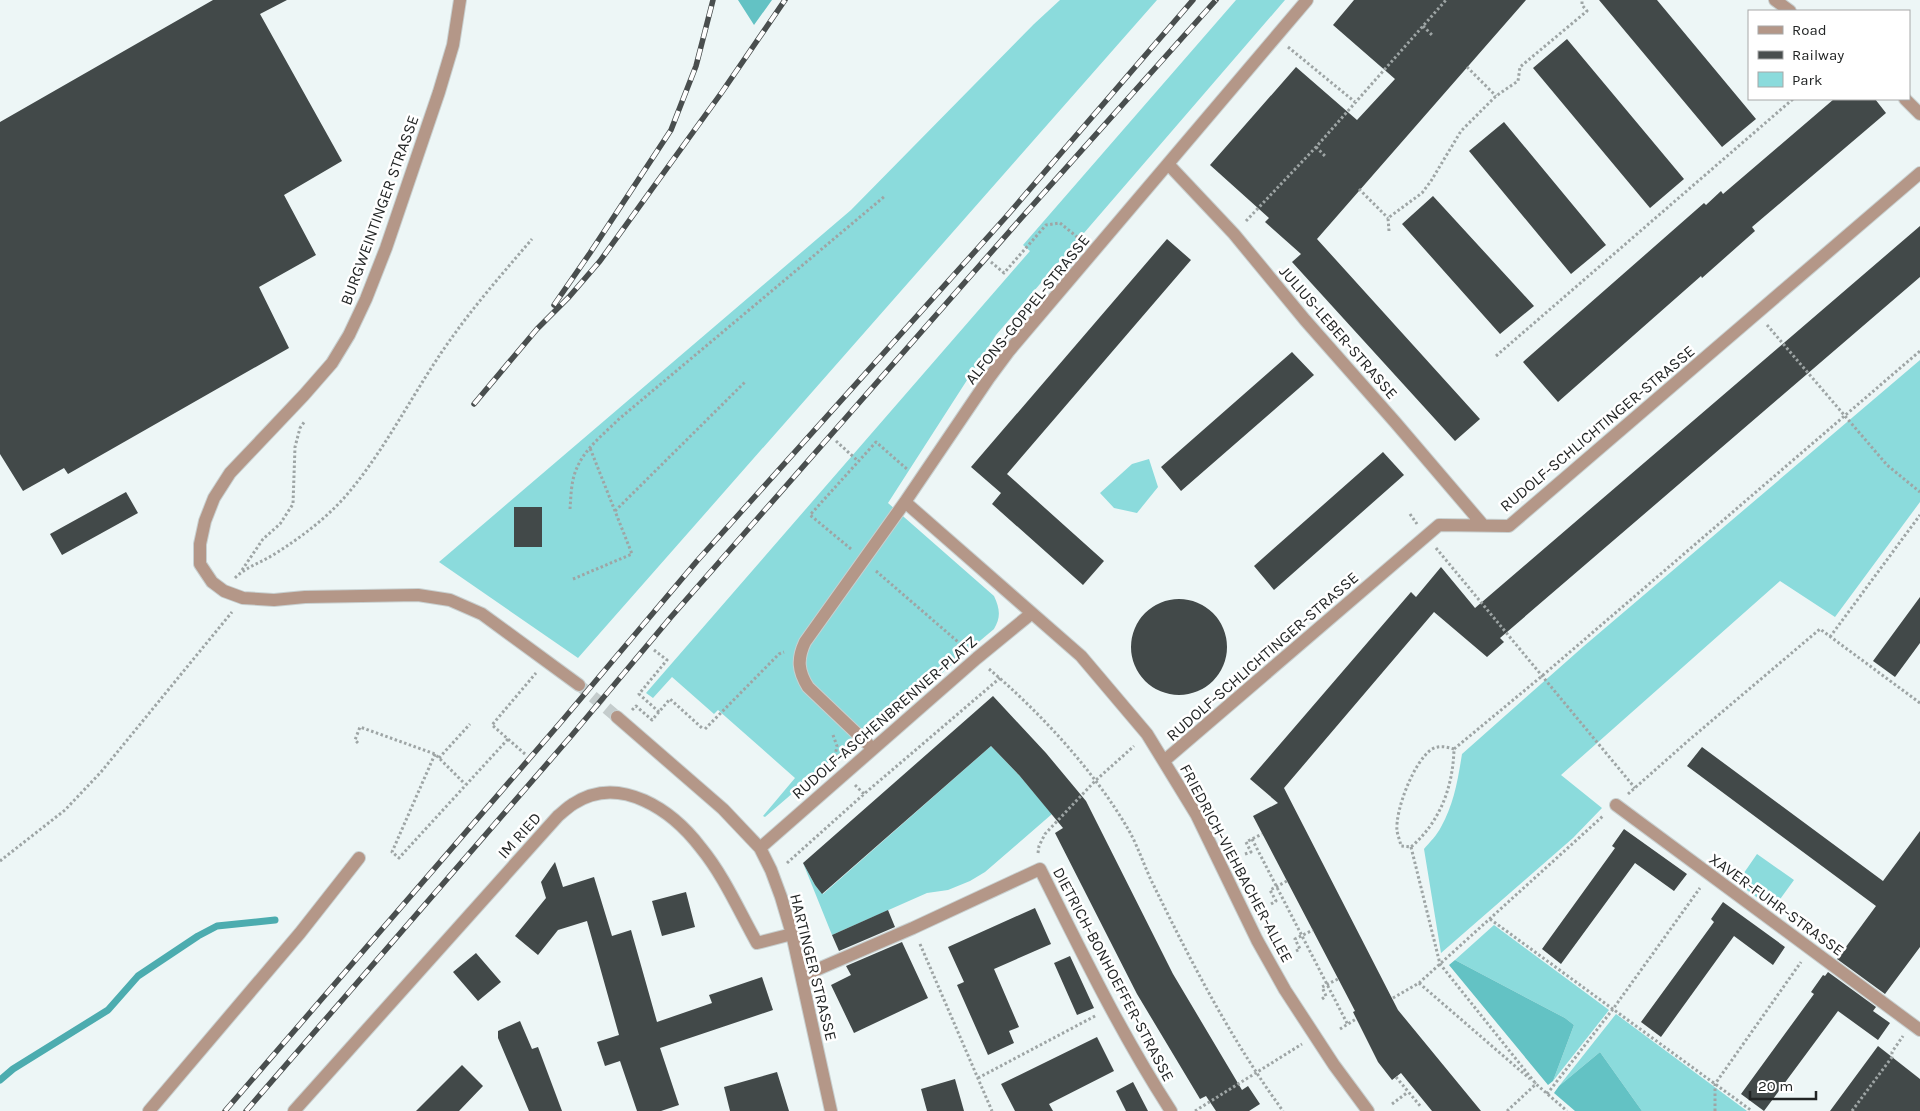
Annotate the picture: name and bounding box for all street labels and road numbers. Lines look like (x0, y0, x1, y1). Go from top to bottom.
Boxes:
street label: BURGWEINTINGER STRASSE (336, 113, 423, 308)
street label: ALFONS-GOPPEL-STRASSE (961, 231, 1094, 388)
street label: JULIUS-LEBER-STRASSE (1276, 262, 1402, 403)
street label: RUDOLF-SCHLICHTINGER-STRASSE (1496, 341, 1699, 515)
street label: RUDOLF-SCHLICHTINGER-STRASSE (1162, 568, 1362, 745)
street label: RUDOLF-ASCHENBRENNER-PLATZ (788, 632, 981, 803)
street label: FRIEDRICH-VIEHBACHER-ALLEE (1176, 761, 1297, 966)
street label: IM RIED (494, 808, 545, 862)
street label: XAVER-FUHR-STRASSE (1705, 849, 1848, 960)
street label: DIETRICH-BONHOEFFER-STRASSE (1049, 864, 1178, 1085)
street label: HARTINGER STRASSE (786, 892, 841, 1043)

